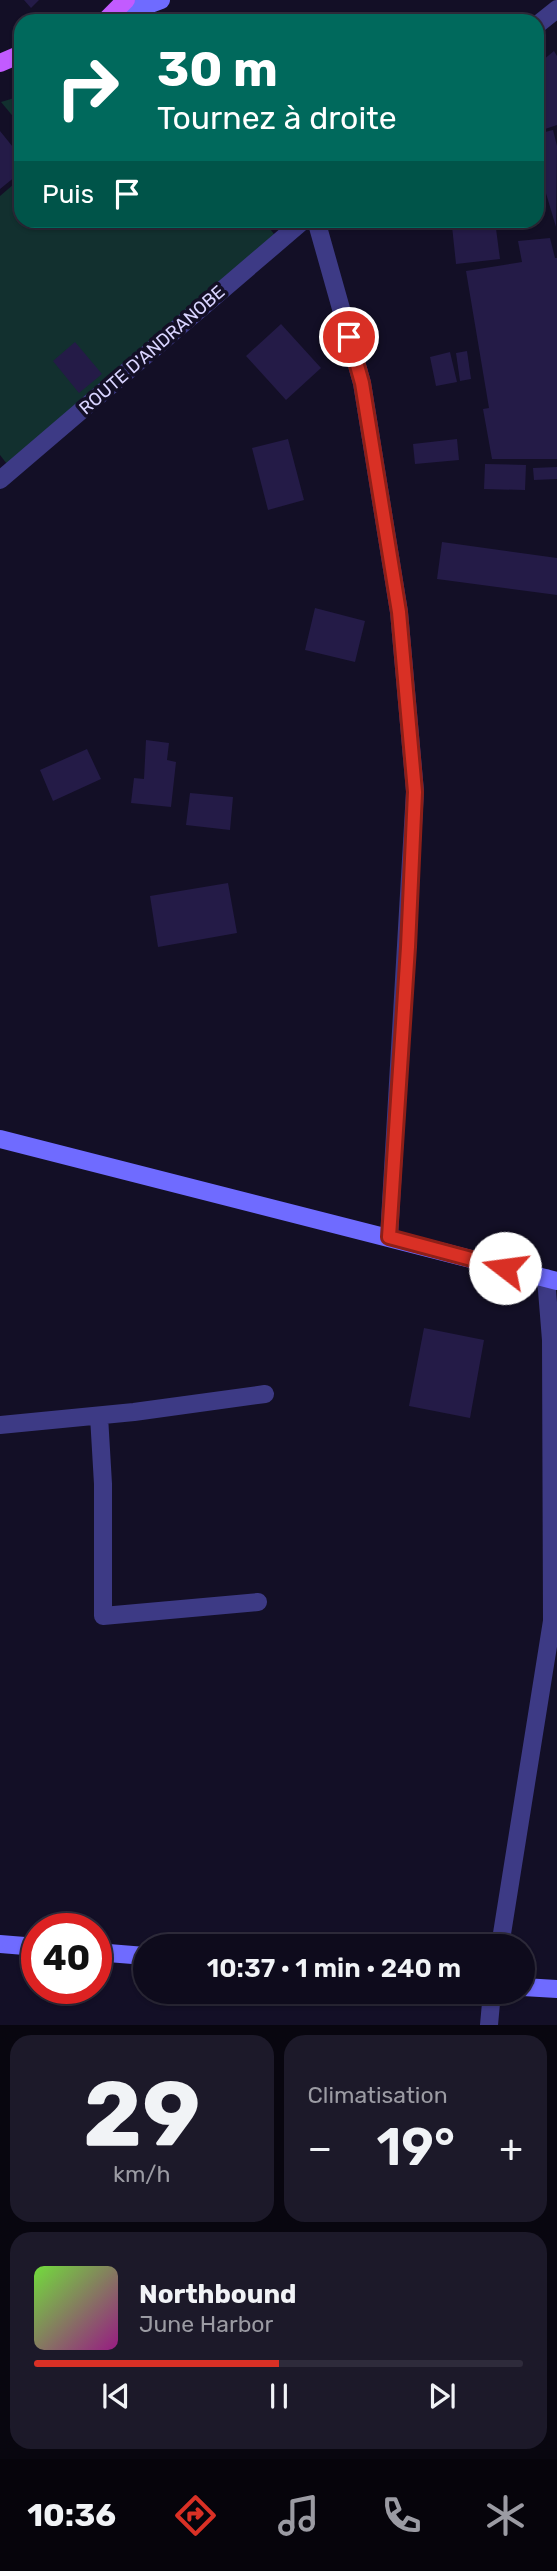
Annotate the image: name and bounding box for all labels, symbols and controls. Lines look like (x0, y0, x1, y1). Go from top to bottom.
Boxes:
text: 30 m (157, 40, 278, 98)
icon: right (42, 42, 133, 133)
text: Tournez à droite (157, 99, 397, 137)
icon: arrive (108, 175, 146, 213)
text: Puis (42, 179, 94, 210)
street label: ROUTE D'ANDRANOBE (75, 281, 229, 419)
pin (319, 307, 379, 367)
icon: arrive (330, 318, 368, 356)
position arrow (468, 1231, 542, 1305)
speed limit sign: 40 (21, 1913, 112, 2004)
text: 10:37 · 1 min · 240 m (207, 1953, 461, 1984)
text: 29 (83, 2060, 200, 2168)
text: Climatisation (308, 2081, 448, 2109)
text: 19° (376, 2116, 455, 2178)
text: − (308, 2125, 332, 2171)
text: + (499, 2125, 523, 2171)
text: km/h (113, 2160, 170, 2188)
text: Northbound (139, 2279, 297, 2310)
text: June Harbor (139, 2310, 273, 2338)
icon: previous (97, 2377, 135, 2415)
icon: pause (260, 2377, 298, 2415)
icon: next (423, 2377, 461, 2415)
icon: directions (171, 2491, 220, 2540)
icon: music (274, 2491, 323, 2540)
icon: phone (377, 2491, 426, 2540)
icon: climate (481, 2491, 530, 2540)
text: 10:36 (27, 2496, 116, 2534)

